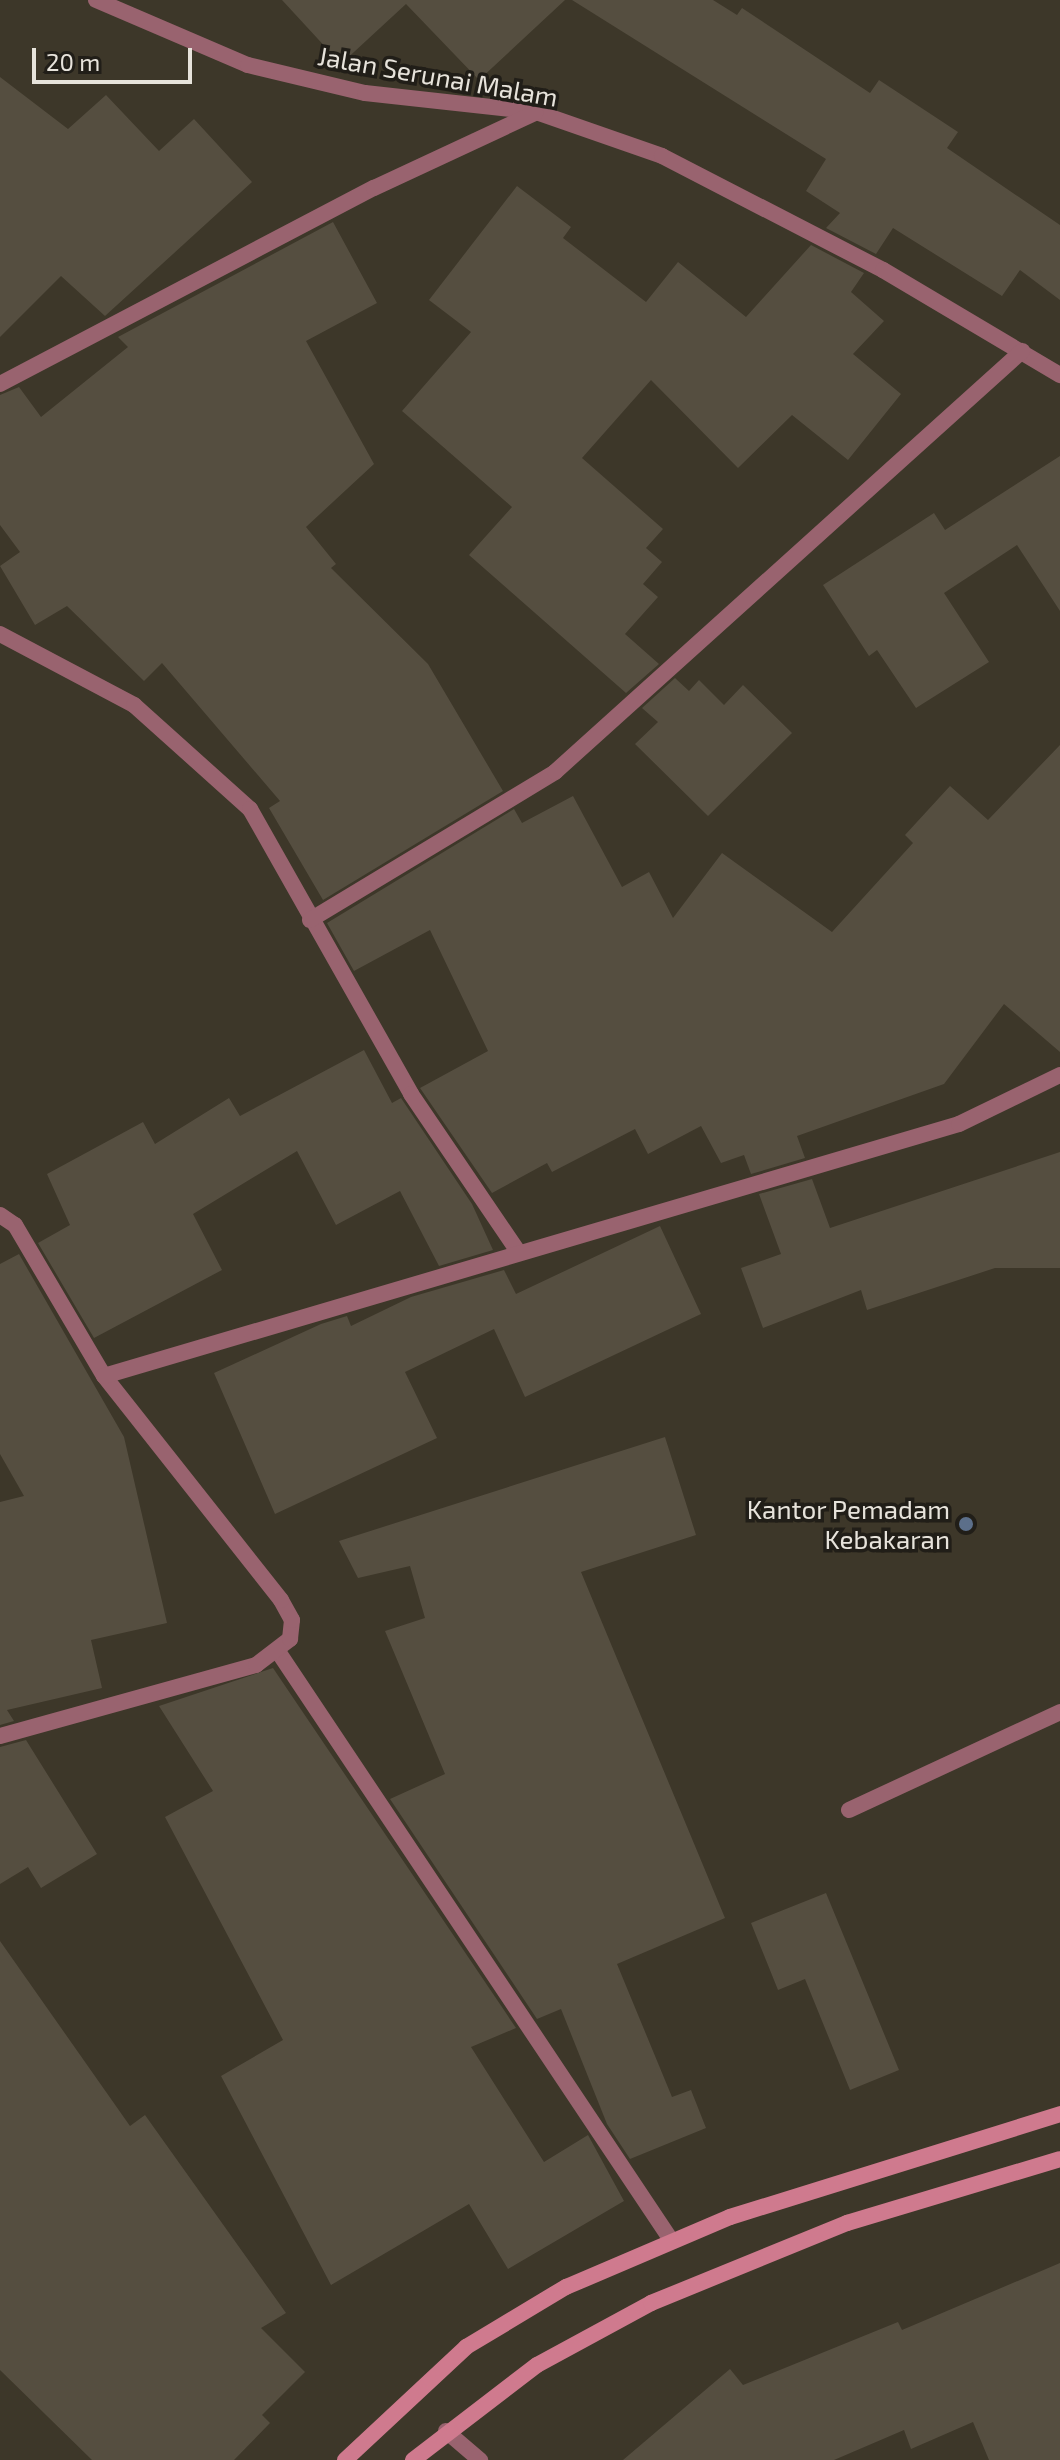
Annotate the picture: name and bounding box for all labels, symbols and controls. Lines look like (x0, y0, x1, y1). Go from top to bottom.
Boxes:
scale bar (36, 32, 196, 82)
street label: Jalan Serunai Malam (315, 40, 561, 112)
text: 20 m (46, 47, 100, 76)
place label: Kantor Pemadam Kebakaran (746, 1493, 950, 1554)
marker: Kantor Pemadam Kebakaran (957, 1515, 975, 1533)

